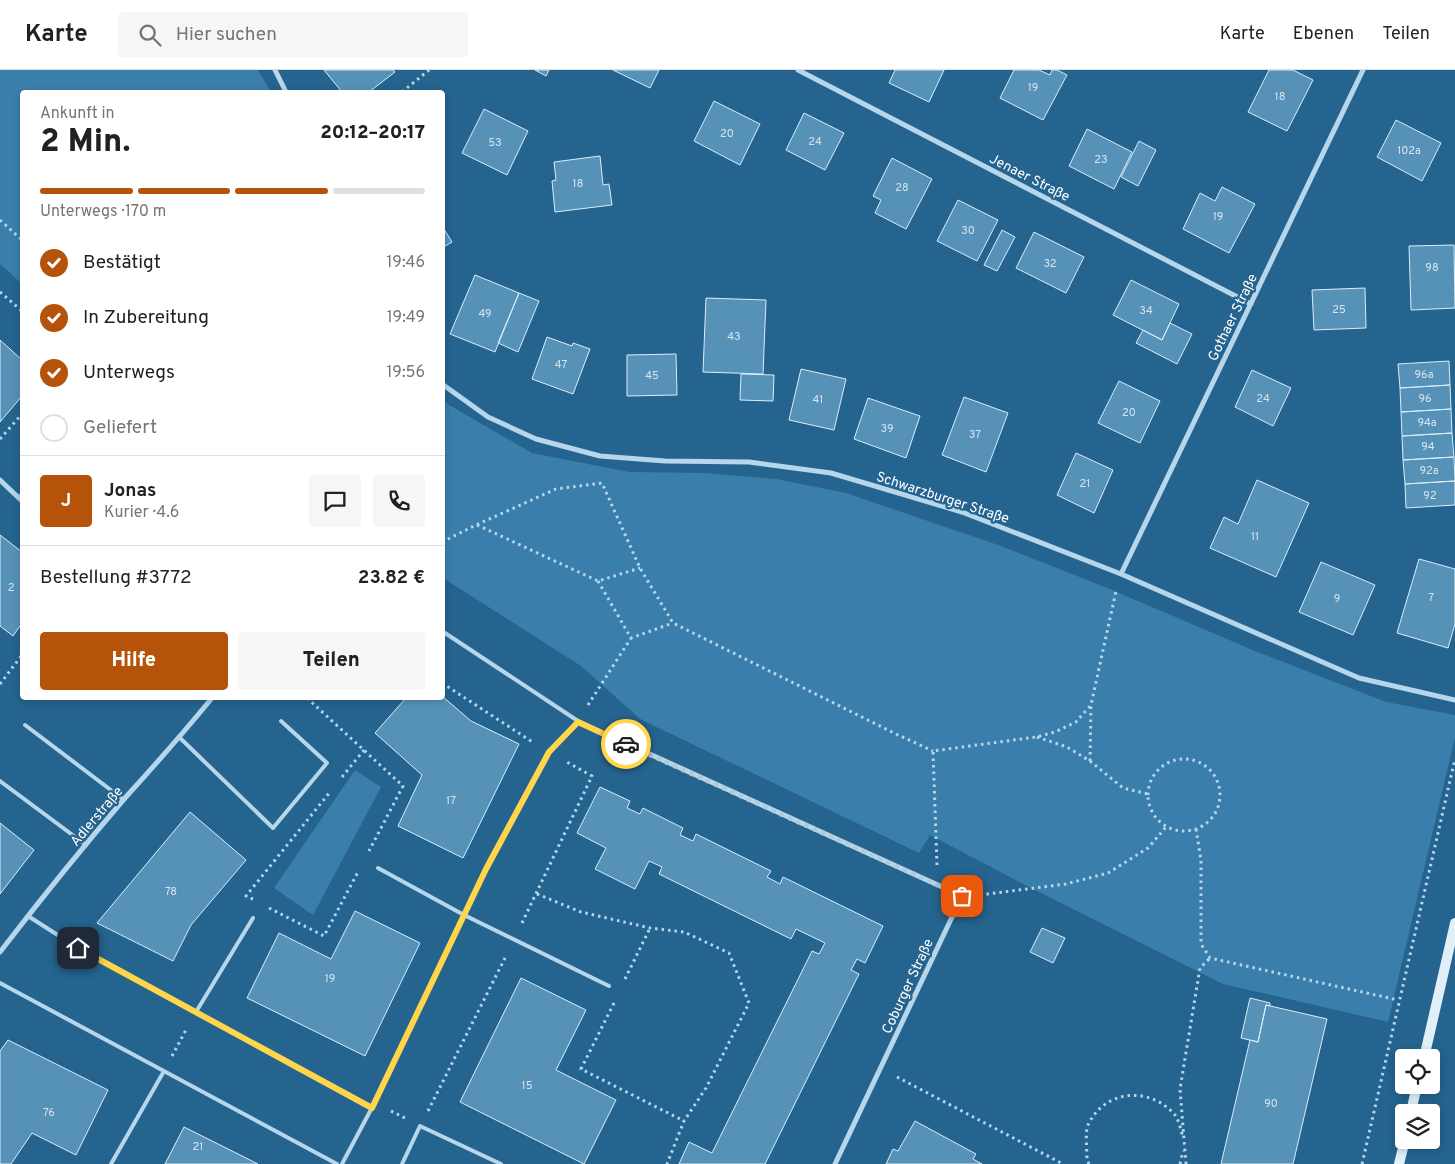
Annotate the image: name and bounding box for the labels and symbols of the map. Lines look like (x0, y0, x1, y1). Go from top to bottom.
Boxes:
house number: 19 (1028, 81, 1038, 95)
house number: 18 (1275, 90, 1285, 104)
house number: 20 (720, 127, 734, 141)
house number: 24 (808, 135, 822, 149)
house number: 53 (488, 136, 502, 150)
house number: 102a (1397, 144, 1421, 158)
street label: Jenaer Straße (986, 151, 1072, 206)
house number: 23 (1094, 153, 1108, 167)
house number: 18 (573, 177, 583, 191)
house number: 28 (895, 181, 909, 195)
house number: 19 (1213, 210, 1223, 224)
house number: 30 (961, 224, 975, 238)
house number: 32 (1043, 257, 1057, 271)
house number: 98 (1425, 261, 1439, 275)
street label: Gothaer Straße (1205, 271, 1262, 364)
house number: 25 (1332, 303, 1346, 317)
house number: 34 (1139, 304, 1153, 318)
house number: 49 (478, 307, 492, 321)
house number: 43 (727, 330, 741, 344)
house number: 47 (555, 358, 567, 372)
house number: 96a (1415, 368, 1434, 382)
house number: 45 (645, 369, 659, 383)
house number: 24 (1256, 392, 1270, 406)
house number: 96 (1418, 392, 1432, 406)
house number: 41 (813, 393, 823, 407)
house number: 20 (1122, 406, 1136, 420)
house number: 94a (1417, 416, 1437, 430)
house number: 39 (881, 422, 893, 436)
house number: 37 (969, 428, 981, 442)
house number: 94 (1421, 440, 1435, 454)
house number: 92a (1419, 464, 1439, 478)
street label: Schwarzburger Straße (874, 469, 1011, 528)
house number: 21 (1080, 477, 1090, 491)
house number: 92 (1423, 489, 1437, 503)
house number: 11 (1251, 530, 1259, 544)
house number: 2 (8, 581, 14, 595)
house number: 7 (1428, 591, 1434, 605)
house number: 9 (1334, 592, 1340, 606)
courier (601, 719, 651, 769)
street label: Adlerstraße (67, 784, 127, 850)
house number: 17 (446, 794, 456, 808)
pin (941, 875, 983, 917)
house number: 78 (165, 885, 177, 899)
pin (57, 927, 99, 969)
street label: Coburger Straße (879, 936, 938, 1037)
house number: 19 (325, 972, 335, 986)
house number: 15 (522, 1079, 533, 1093)
house number: 90 (1264, 1097, 1278, 1111)
house number: 76 (43, 1106, 55, 1120)
house number: 21 (193, 1140, 203, 1154)

